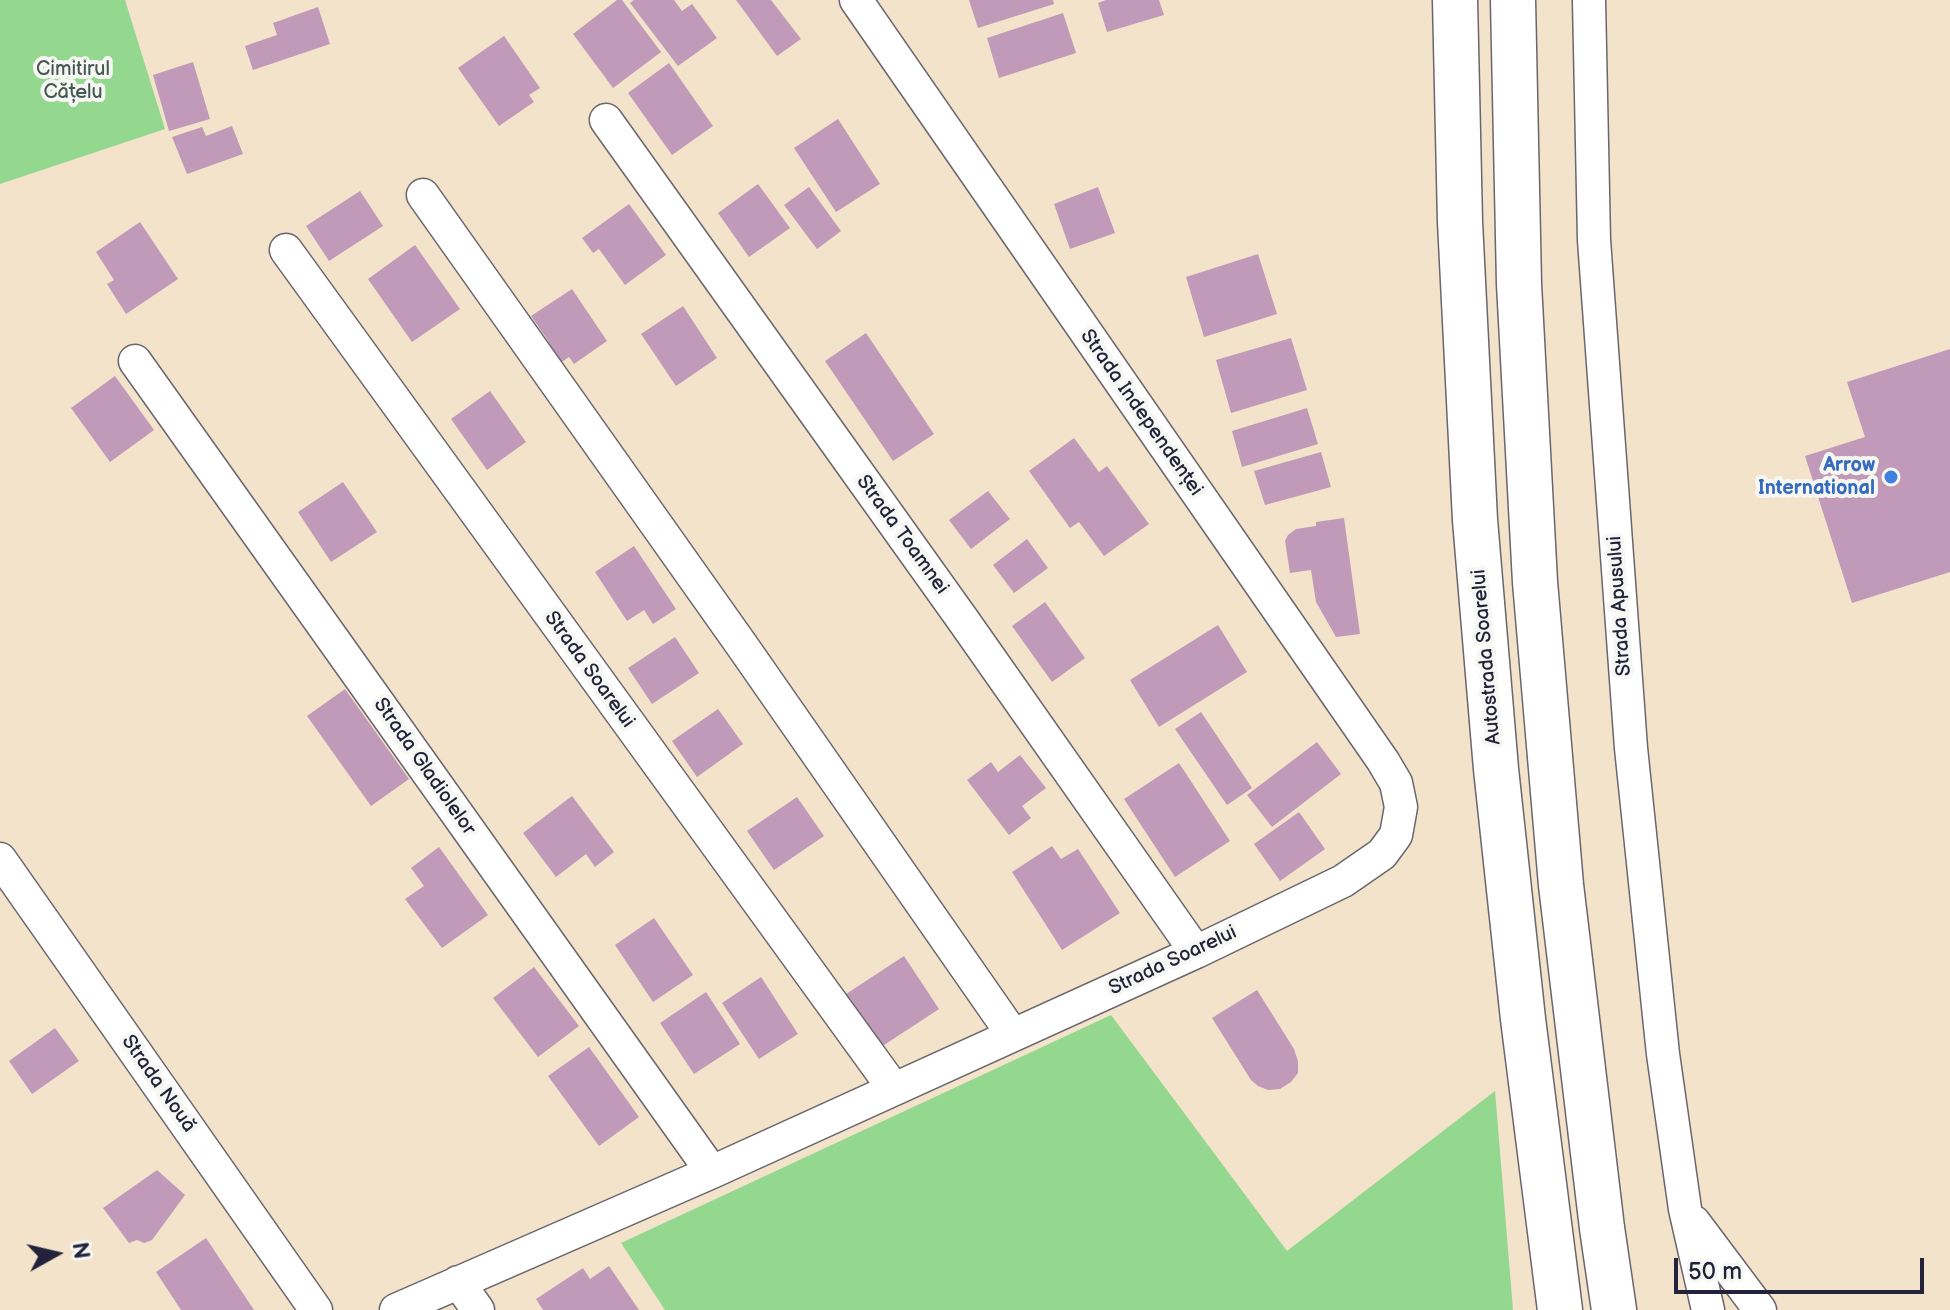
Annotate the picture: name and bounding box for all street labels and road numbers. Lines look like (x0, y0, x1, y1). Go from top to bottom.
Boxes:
street label: Strada Independenței (1075, 325, 1207, 501)
street label: Strada Toamnei (851, 471, 953, 599)
street label: Strada Apusului (1603, 535, 1637, 677)
street label: Autostrada Soarelui (1467, 568, 1507, 746)
street label: Strada Soarelui (539, 607, 639, 733)
street label: Strada Gladiolelor (368, 694, 480, 840)
street label: Strada Soarelui (1105, 921, 1241, 1001)
street label: Strada Nouă (116, 1031, 200, 1137)

